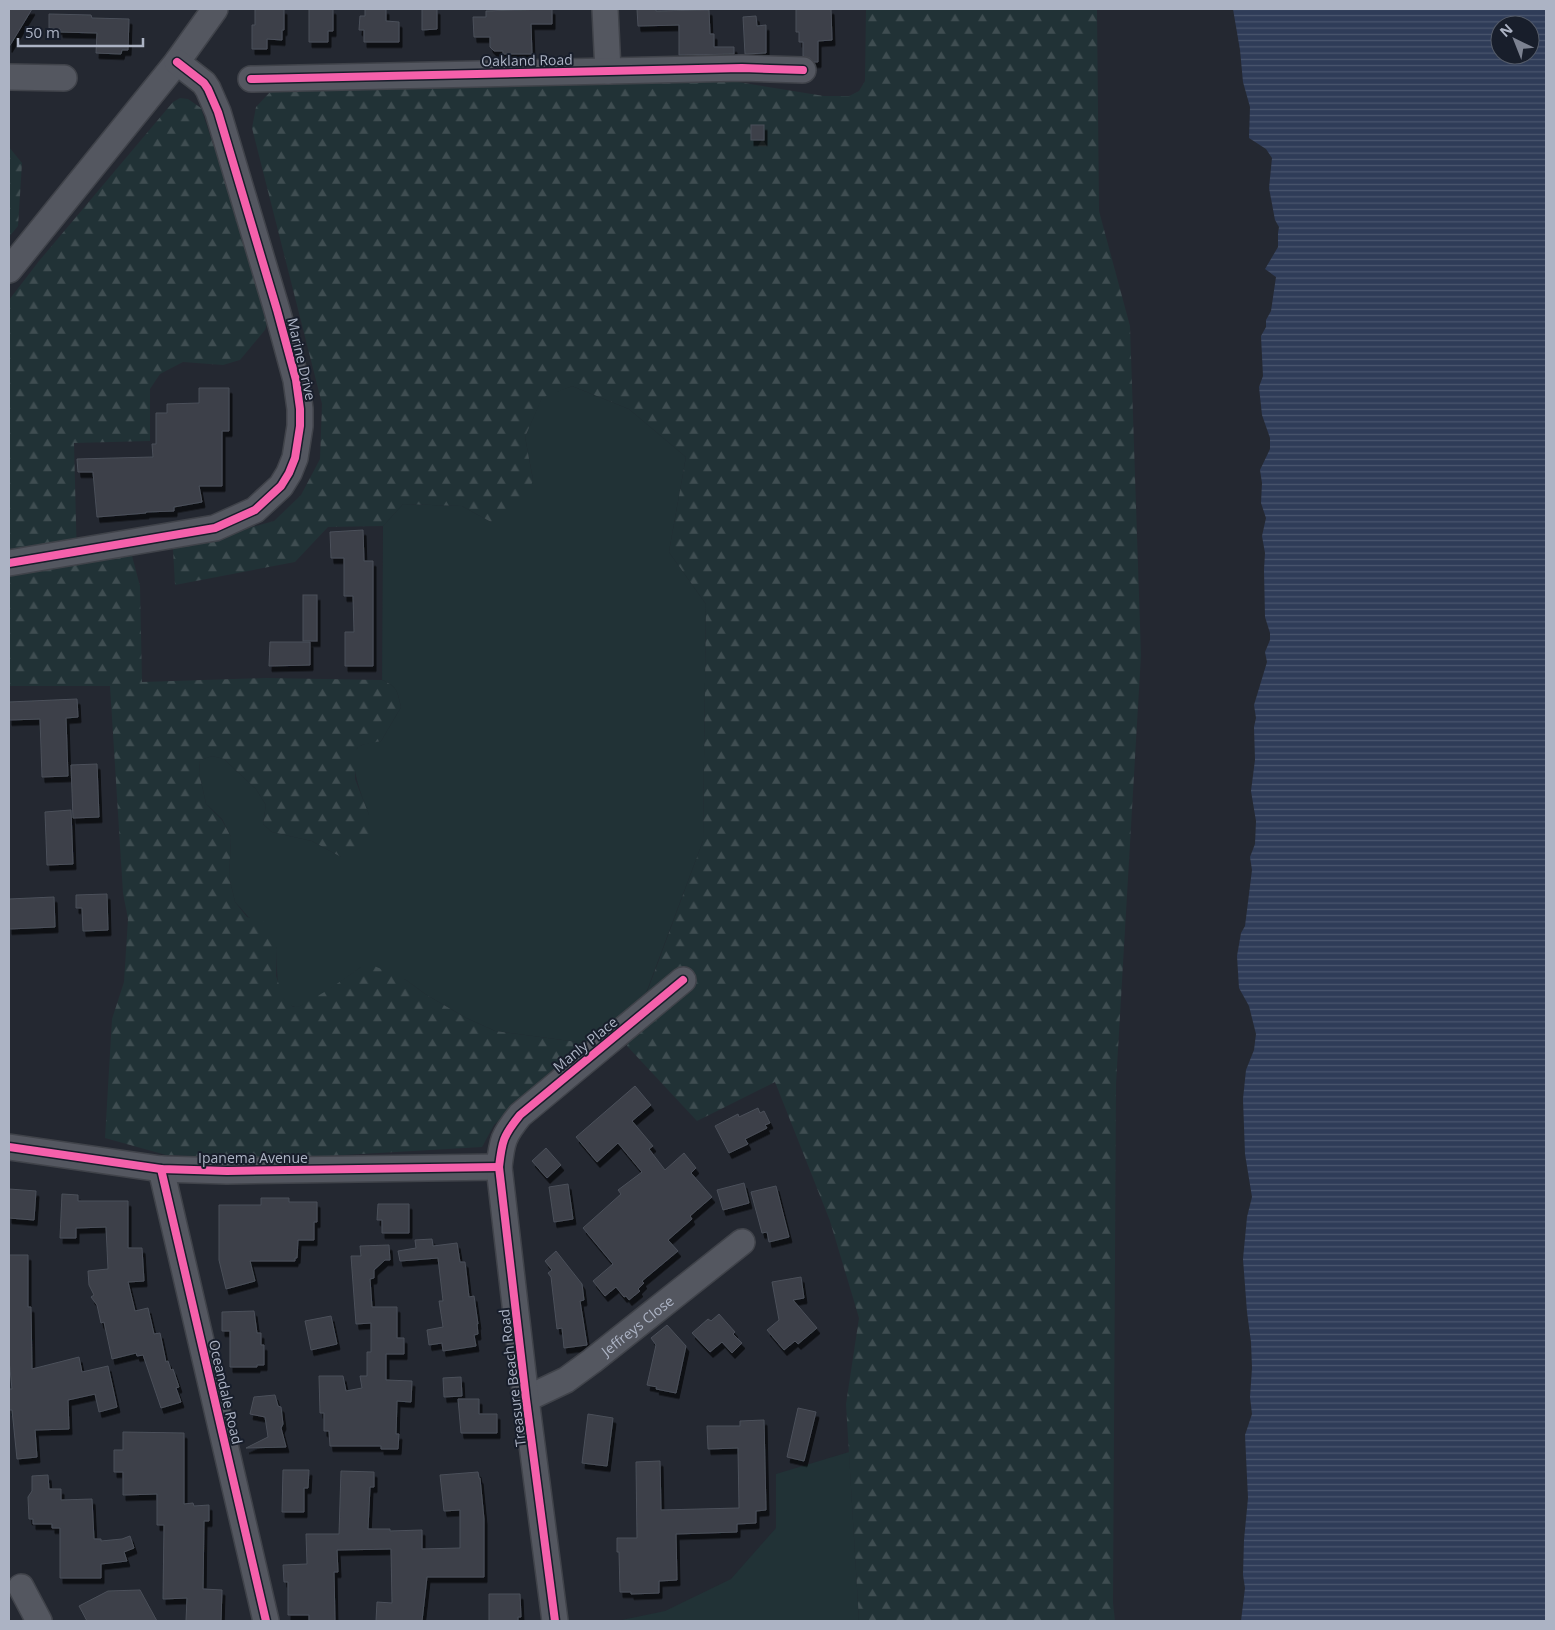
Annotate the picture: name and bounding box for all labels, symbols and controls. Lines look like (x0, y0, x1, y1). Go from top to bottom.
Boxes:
scale bar (18, 15, 142, 47)
north arrow (1490, 15, 1540, 65)
text: N (1495, 19, 1516, 41)
text: 50 m (25, 22, 60, 42)
street label: Oakland Road (481, 50, 573, 70)
street label: Marine Drive (283, 316, 321, 402)
street label: Manly Place (549, 1012, 621, 1076)
street label: Ipanema Avenue (198, 1148, 308, 1167)
street label: Jeffreys Close (595, 1291, 677, 1361)
street label: Treasure Beach Road (494, 1308, 530, 1448)
street label: Oceandale Road (205, 1338, 247, 1446)

